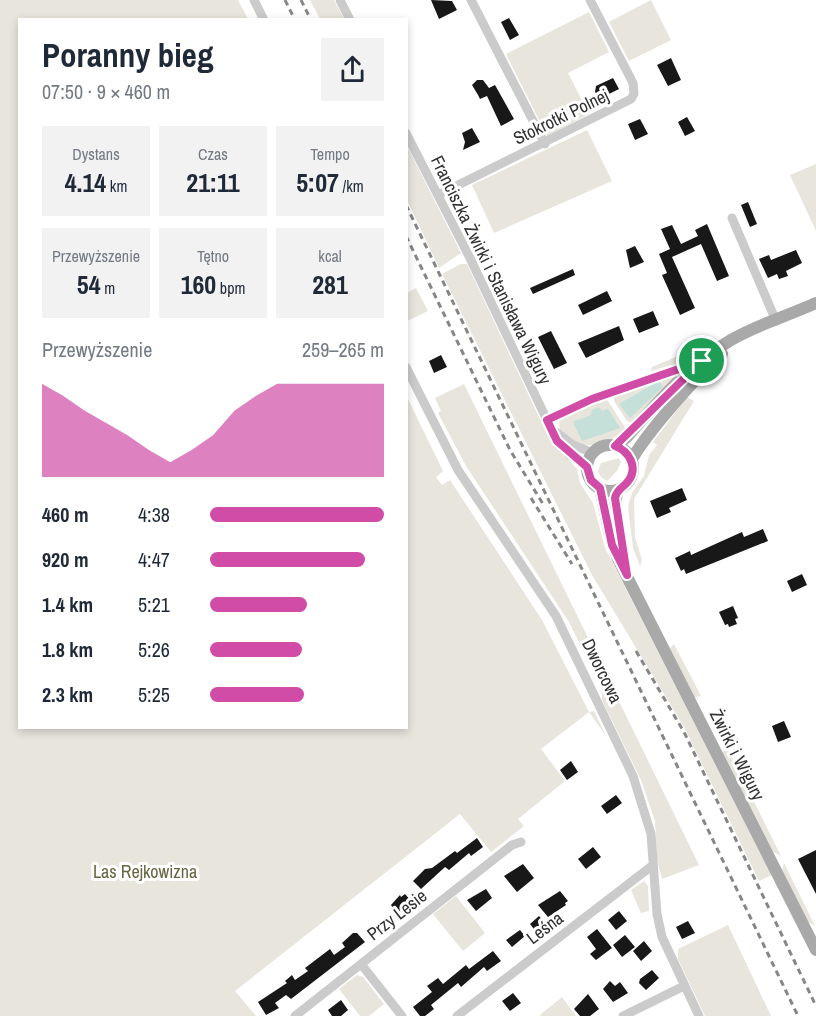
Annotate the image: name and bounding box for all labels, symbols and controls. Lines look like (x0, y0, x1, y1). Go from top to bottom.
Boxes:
text: Poranny bieg (42, 33, 213, 77)
button: share (321, 38, 384, 101)
text: 07:50 · 9 × 460 m (42, 78, 170, 105)
street label: Stokrotki Polnej (509, 83, 613, 150)
text: Dystans (72, 143, 120, 165)
text: Czas (198, 143, 228, 165)
text: Tempo (310, 143, 350, 165)
street label: Franciszka Żwirki i Stanisława Wigury (425, 151, 558, 389)
text: 4.14 (65, 165, 106, 200)
text: 21:11 (186, 165, 240, 200)
text: 5:07 (296, 165, 339, 200)
text: km (106, 175, 127, 197)
text: /km (339, 175, 364, 197)
text: Przewyższenie (52, 245, 140, 267)
text: Tętno (197, 245, 229, 267)
text: kcal (318, 245, 342, 267)
text: 54 (77, 267, 101, 302)
text: 160 (181, 267, 216, 302)
text: 281 (312, 267, 348, 302)
text: m (101, 277, 115, 299)
text: bpm (216, 277, 245, 299)
pin (676, 335, 727, 386)
text: Przewyższenie (42, 336, 152, 363)
text: 259–265 m (302, 336, 384, 363)
icon: arrive (685, 344, 718, 377)
text: 460 m (42, 501, 89, 528)
text: 4:38 (138, 501, 170, 528)
text: 920 m (42, 546, 89, 573)
text: 4:47 (138, 546, 170, 573)
text: 1.4 km (42, 591, 93, 618)
text: 5:21 (138, 591, 170, 618)
street label: Dworcowa (576, 634, 629, 707)
text: 1.8 km (42, 636, 93, 663)
text: 5:26 (138, 636, 170, 663)
text: 2.3 km (42, 681, 93, 708)
text: 5:25 (138, 681, 170, 708)
street label: Żwirki i Wigury (704, 705, 771, 805)
park label: Las Rejkowizna (93, 859, 197, 884)
street label: Przy Lesie (362, 883, 432, 946)
street label: Leśna (521, 906, 568, 950)

